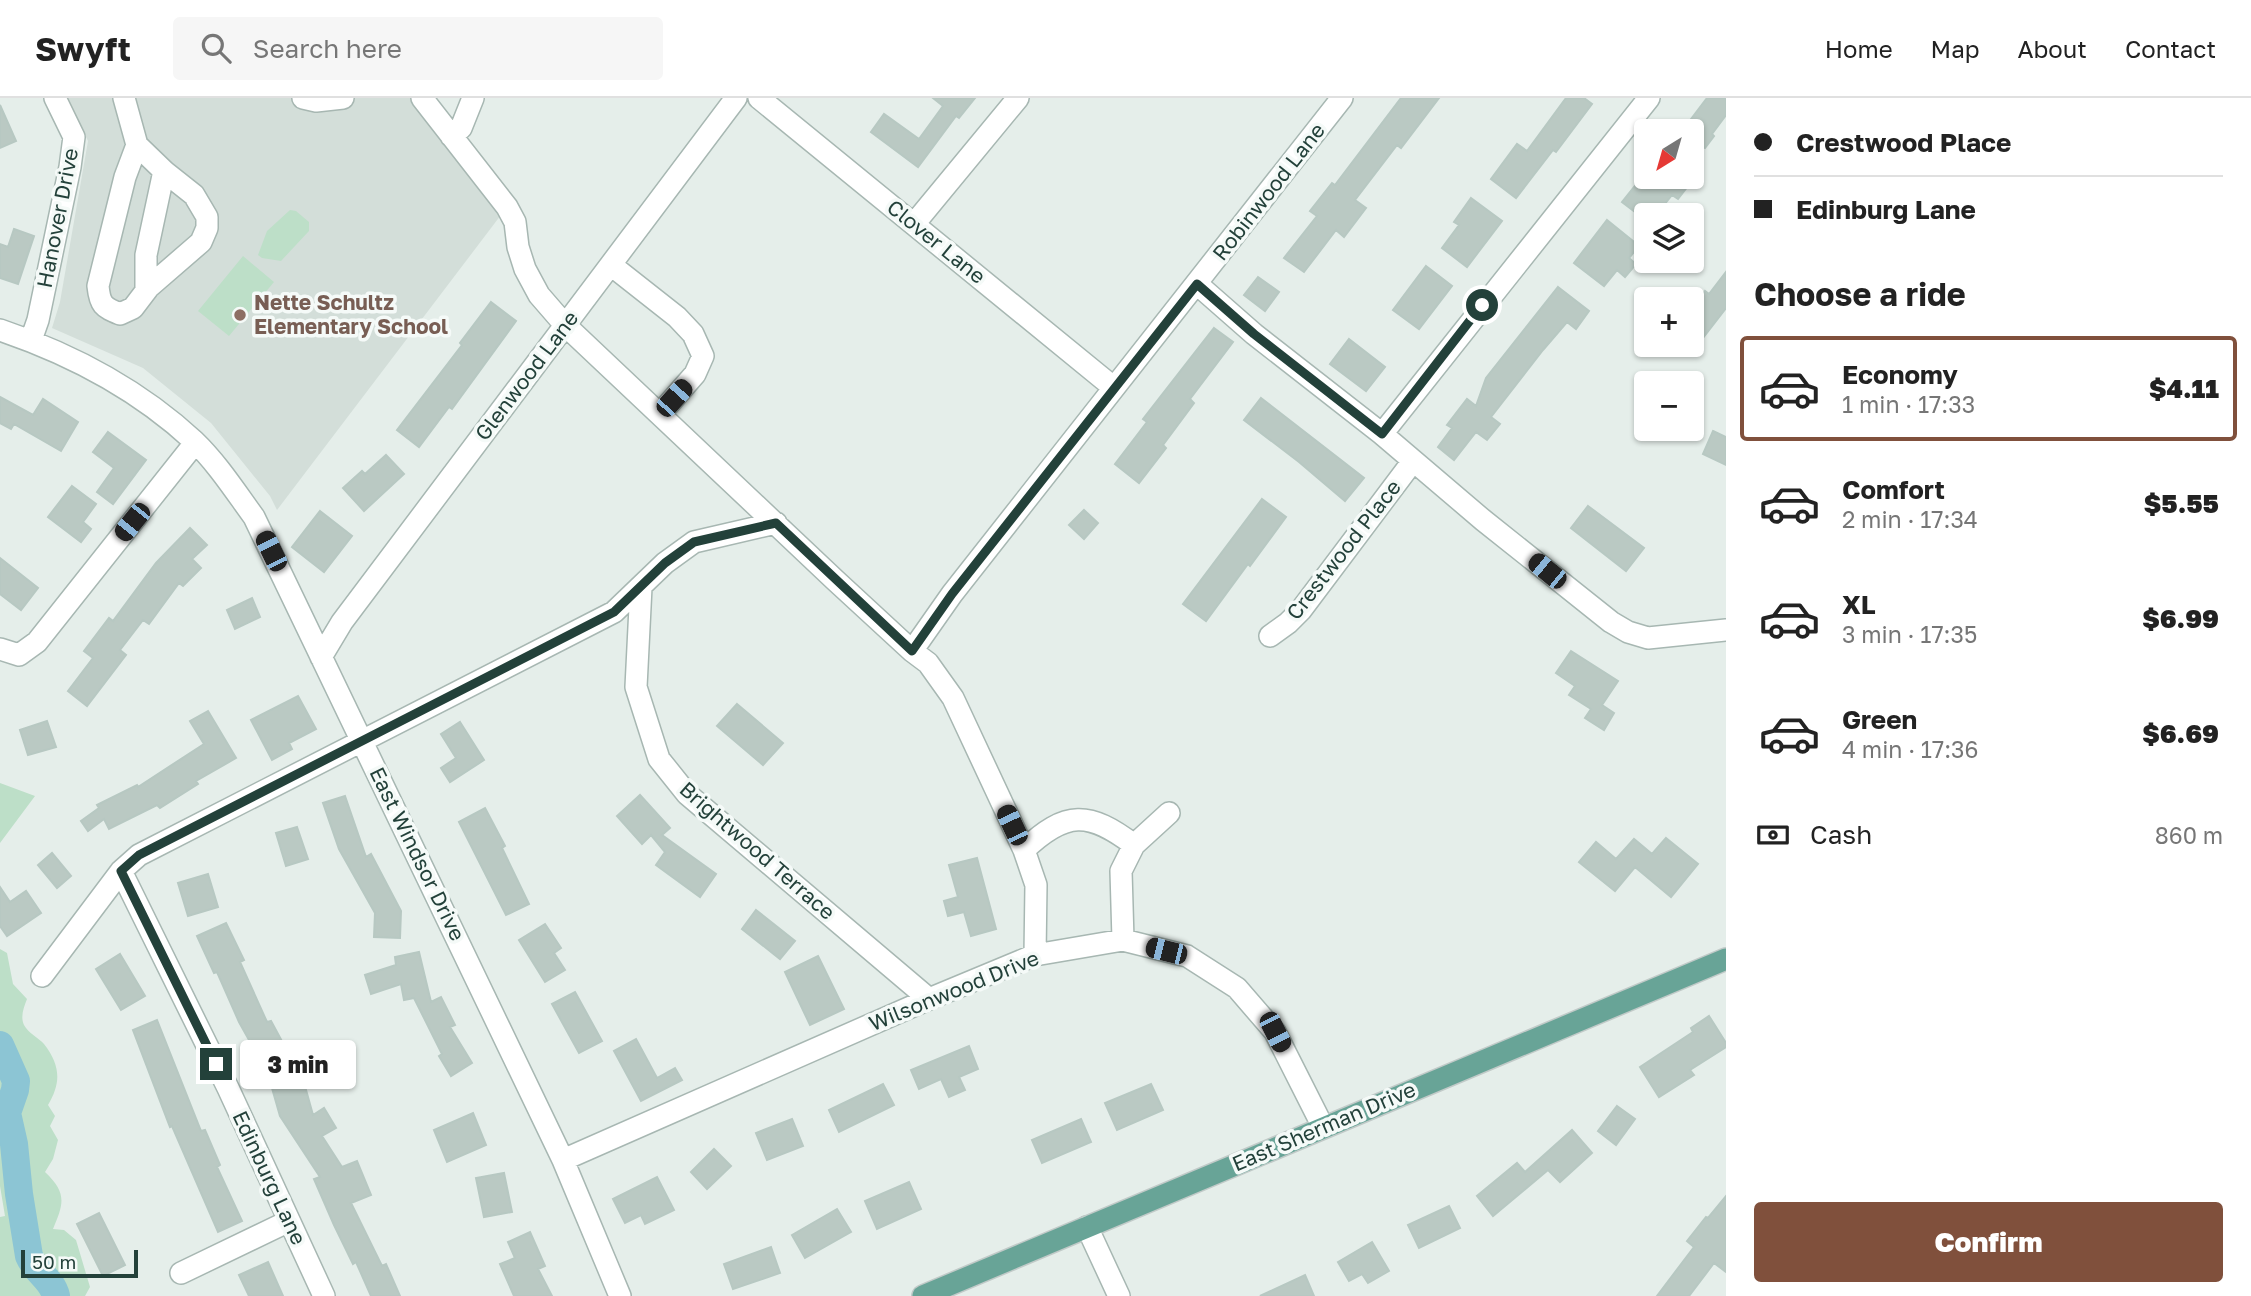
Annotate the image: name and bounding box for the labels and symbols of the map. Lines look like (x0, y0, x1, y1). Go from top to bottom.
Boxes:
street label: Robinwood Lane (1206, 117, 1330, 265)
north arrow (1634, 119, 1704, 189)
street label: Hanover Drive (31, 146, 83, 290)
street label: Clover Lane (882, 194, 991, 289)
place label: Nette Schultz Elementary School (254, 289, 448, 339)
route start (1466, 289, 1498, 321)
street label: Glenwood Lane (469, 305, 583, 445)
marker: Nette Schultz Elementary School (232, 307, 248, 323)
car (653, 375, 696, 421)
street label: Crestwood Place (1281, 474, 1406, 624)
car (111, 499, 154, 545)
car (253, 528, 290, 574)
car (1525, 550, 1570, 592)
street label: East Windsor Drive (365, 762, 471, 945)
street label: Brightwood Terrace (675, 776, 841, 925)
car (994, 802, 1031, 848)
car (1144, 936, 1189, 966)
street label: Wilsonwood Drive (865, 944, 1042, 1036)
car (1257, 1009, 1294, 1055)
callout: 3 min (241, 1040, 356, 1088)
route end (200, 1048, 232, 1080)
street label: East Sherman Drive (1228, 1076, 1419, 1176)
street label: Edinburg Lane (227, 1106, 312, 1249)
scale bar (21, 1247, 138, 1279)

